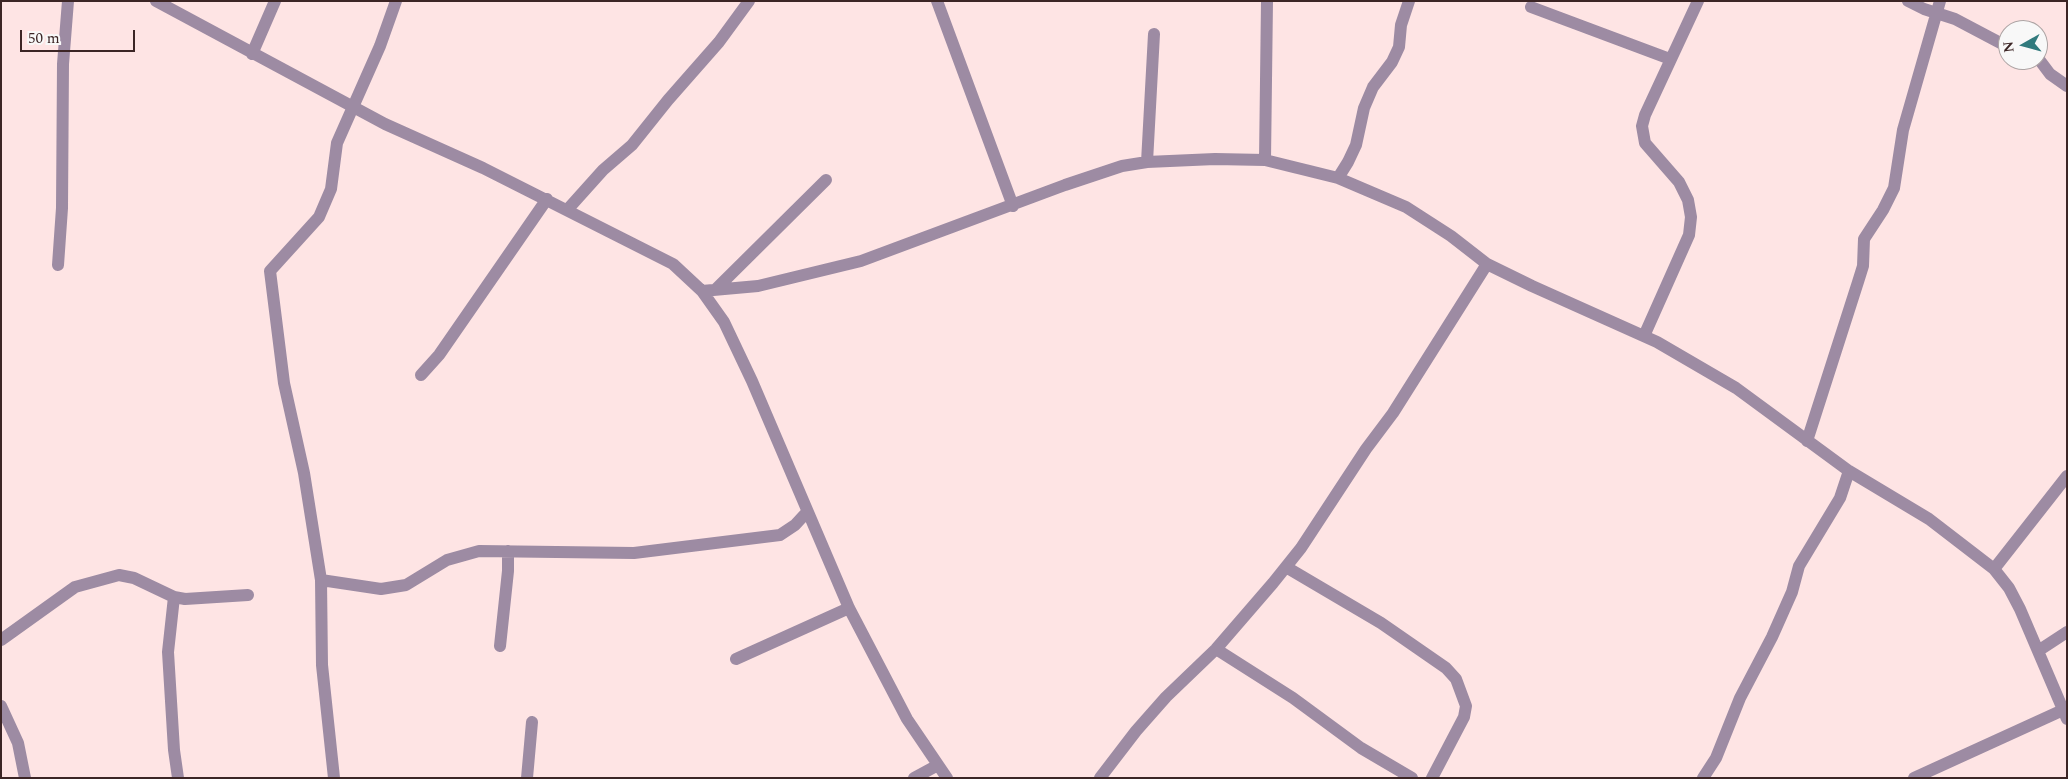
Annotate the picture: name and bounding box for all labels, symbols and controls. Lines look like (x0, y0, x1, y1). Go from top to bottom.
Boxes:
scale bar (22, 20, 138, 52)
north arrow (1998, 20, 2048, 70)
text: 50 m (28, 27, 60, 50)
text: N (1997, 40, 2020, 54)

